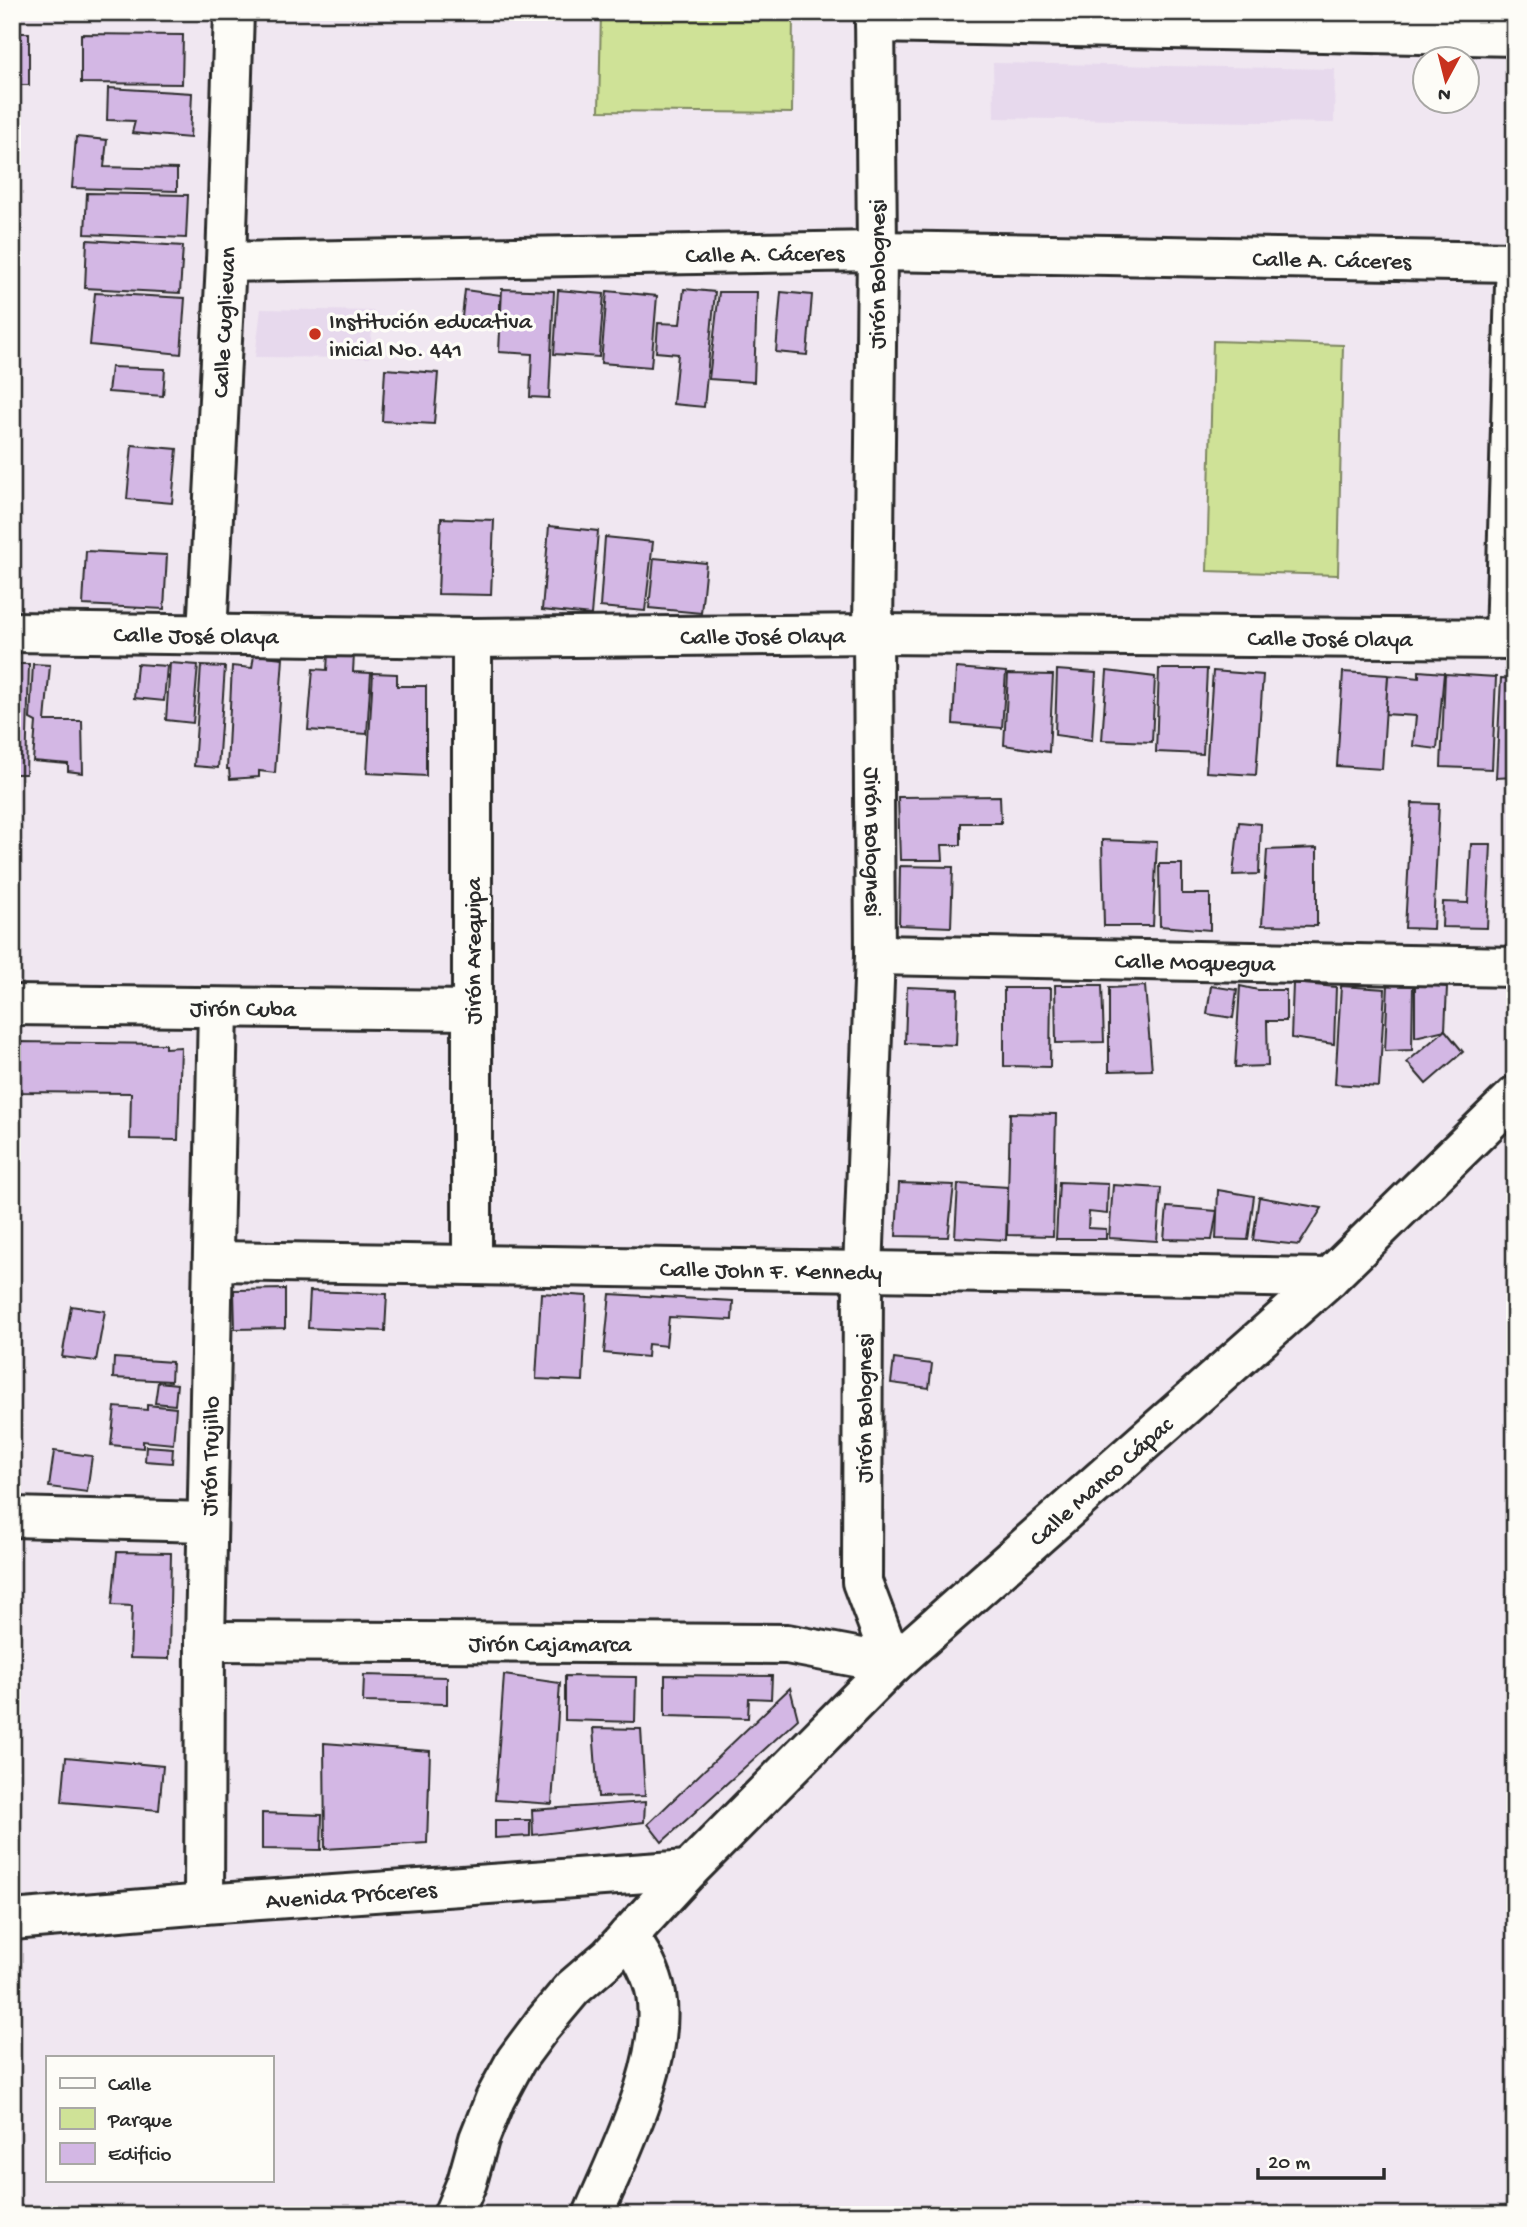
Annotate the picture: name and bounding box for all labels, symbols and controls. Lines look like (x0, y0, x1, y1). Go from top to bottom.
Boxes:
north arrow (1412, 46, 1482, 116)
text: N (1437, 81, 1452, 106)
street label: Jirón Bolognesi (865, 199, 894, 349)
street label: Calle A. Cáceres (685, 241, 846, 272)
street label: Calle Cuglievan (208, 246, 244, 399)
street label: Calle A. Cáceres (1252, 246, 1413, 278)
place label: Institución educativa inicial No. 441 (329, 309, 533, 366)
marker: Institución educativa inicial No. 441 (307, 326, 323, 342)
street label: Calle José Olaya (113, 622, 279, 653)
street label: Calle José Olaya (680, 623, 846, 654)
street label: Calle José Olaya (1247, 626, 1413, 656)
street label: Jirón Bolognesi (856, 767, 886, 917)
street label: Jirón Arequipa (461, 877, 490, 1024)
street label: Calle Moquegua (1114, 948, 1276, 981)
street label: Jirón Cuba (190, 996, 297, 1026)
street label: Calle John F. Kennedy (659, 1257, 882, 1289)
street label: Jirón Bolognesi (852, 1333, 881, 1483)
street label: Jirón Trujillo (197, 1396, 228, 1517)
street label: Calle Manco Cápac (1025, 1411, 1181, 1555)
street label: Jirón Cajamarca (468, 1631, 632, 1661)
street label: Avenida Próceres (265, 1877, 439, 1918)
legend (46, 2056, 273, 2182)
text: Calle (108, 2074, 152, 2099)
text: Parque (107, 2110, 173, 2135)
scale bar (1258, 2136, 1384, 2180)
text: Edificio (108, 2144, 172, 2169)
text: 20 m (1268, 2152, 1310, 2177)

